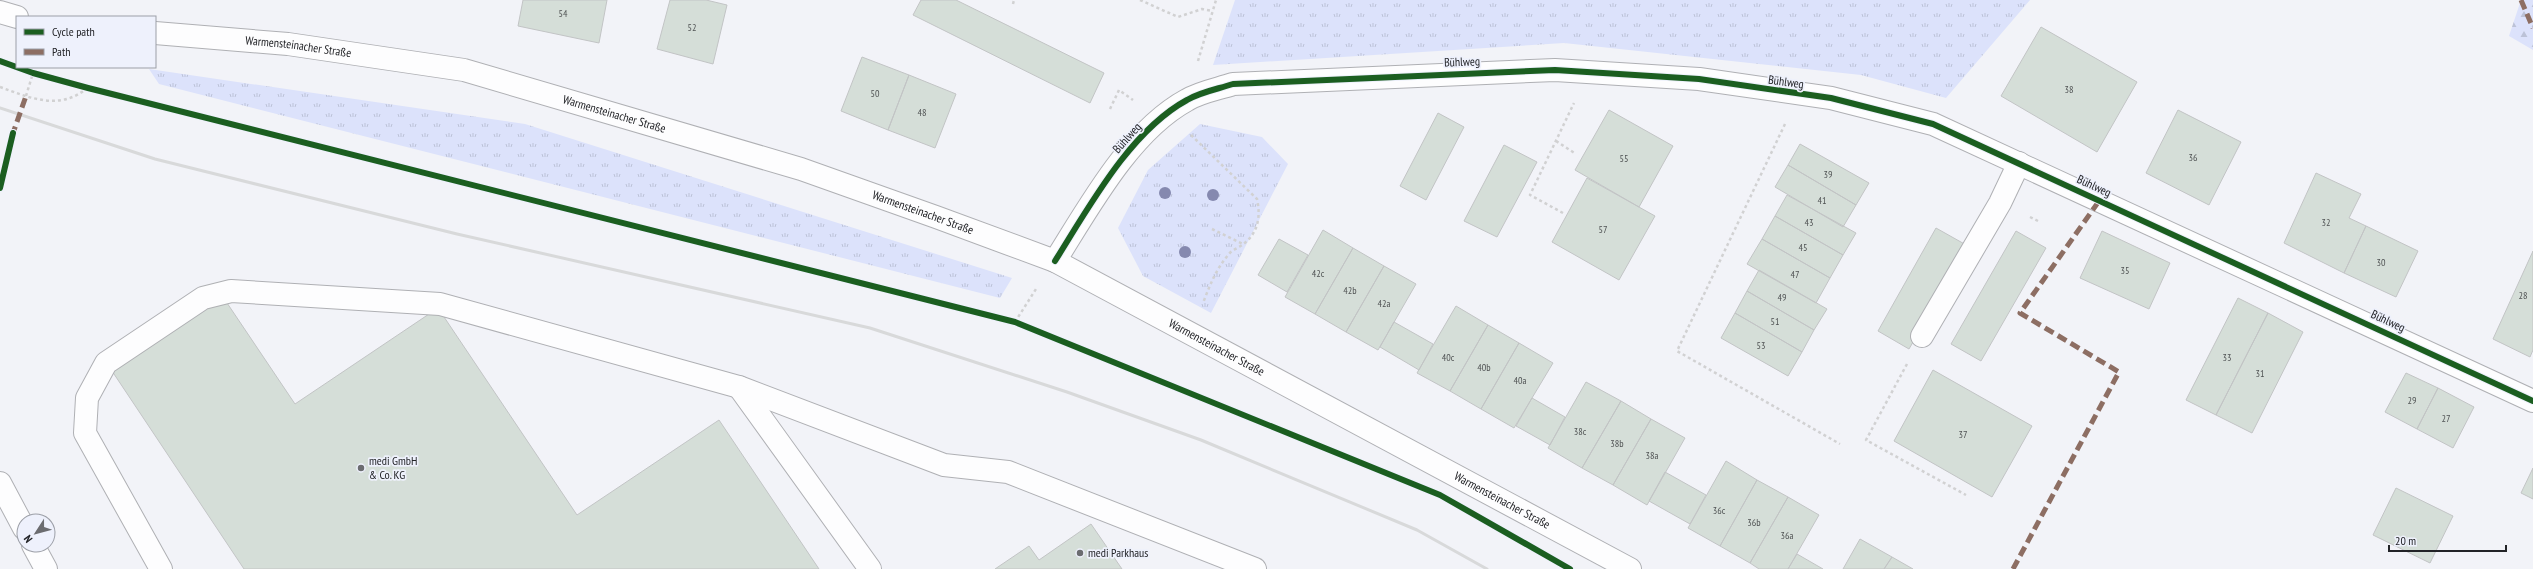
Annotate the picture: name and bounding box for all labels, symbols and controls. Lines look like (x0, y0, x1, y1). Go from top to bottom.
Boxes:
house number: 54 (559, 7, 568, 20)
legend (16, 16, 156, 68)
house number: 52 (688, 21, 697, 34)
text: Cycle path (52, 24, 95, 39)
street label: Warmensteinacher Straße (245, 33, 352, 60)
text: Path (52, 44, 70, 59)
street label: Bühlweg (1444, 53, 1480, 70)
street label: Bühlweg (1767, 72, 1805, 91)
house number: 38 (2065, 83, 2074, 96)
house number: 50 (871, 87, 880, 100)
street label: Warmensteinacher Straße (561, 91, 668, 136)
house number: 48 (918, 106, 927, 119)
street label: Bühlweg (1109, 119, 1144, 156)
house number: 36 (2189, 151, 2198, 164)
house number: 55 (1620, 152, 1629, 165)
house number: 39 (1824, 168, 1833, 181)
street label: Bühlweg (2075, 171, 2114, 200)
street label: Warmensteinacher Straße (870, 187, 976, 237)
house number: 41 (1818, 194, 1827, 207)
house number: 43 (1805, 216, 1814, 229)
house number: 32 (2322, 216, 2331, 229)
house number: 57 (1599, 223, 1608, 236)
house number: 45 (1799, 241, 1808, 254)
house number: 30 (2377, 256, 2386, 269)
house number: 35 (2121, 264, 2130, 277)
house number: 42c (1312, 267, 1325, 280)
house number: 47 (1791, 268, 1800, 281)
house number: 42b (1343, 284, 1357, 297)
house number: 28 (2519, 289, 2528, 302)
house number: 49 (1778, 291, 1787, 304)
house number: 42a (1378, 297, 1391, 310)
street label: Bühlweg (2369, 306, 2408, 335)
street label: Warmensteinacher Straße (1166, 315, 1267, 379)
house number: 51 (1771, 315, 1780, 328)
house number: 53 (1757, 339, 1766, 352)
house number: 40c (1442, 351, 1455, 364)
house number: 33 (2223, 351, 2232, 364)
house number: 40b (1477, 361, 1491, 374)
house number: 31 (2256, 367, 2265, 380)
house number: 40a (1514, 374, 1527, 387)
house number: 29 (2408, 394, 2417, 407)
house number: 27 (2442, 412, 2451, 425)
house number: 38c (1574, 425, 1587, 438)
house number: 37 (1959, 428, 1968, 441)
house number: 38b (1610, 437, 1624, 450)
house number: 38a (1646, 449, 1659, 462)
place label: medi GmbH & Co. KG (369, 453, 417, 482)
marker: medi GmbH & Co. KG (356, 463, 366, 473)
street label: Warmensteinacher Straße (1452, 468, 1553, 532)
house number: 36c (1713, 504, 1726, 517)
north arrow (16, 513, 56, 553)
house number: 36b (1747, 516, 1761, 529)
scale bar (2389, 527, 2506, 553)
house number: 36a (1781, 529, 1794, 542)
text: N (20, 532, 35, 545)
text: 20 m (2395, 533, 2416, 548)
place label: medi Parkhaus (1088, 545, 1148, 560)
marker: medi Parkhaus (1075, 548, 1085, 558)

